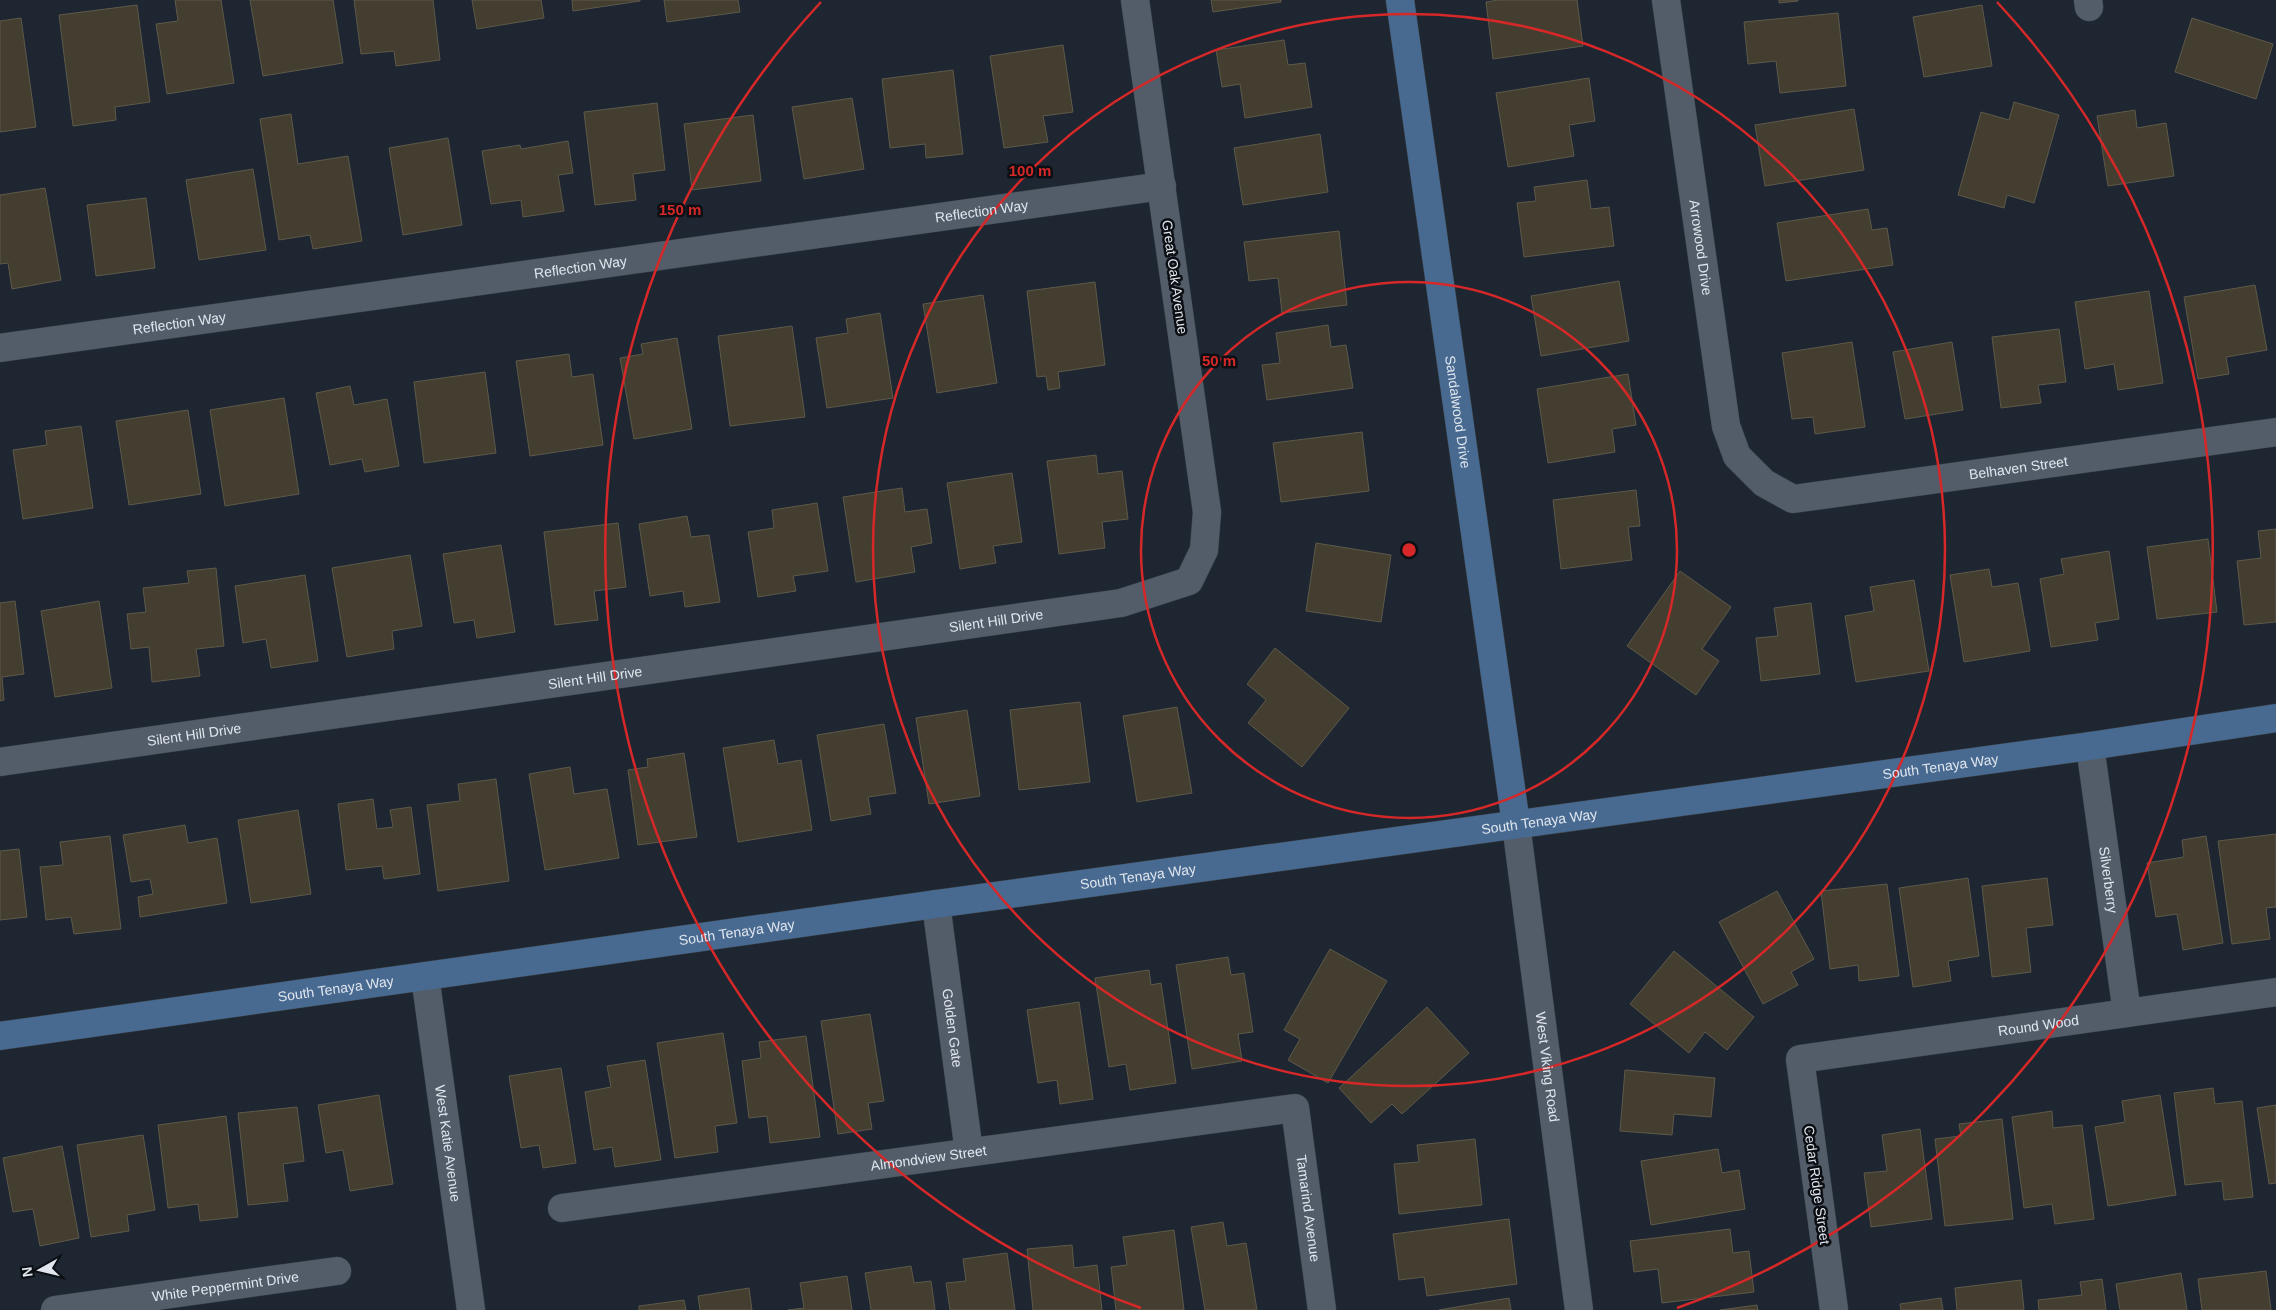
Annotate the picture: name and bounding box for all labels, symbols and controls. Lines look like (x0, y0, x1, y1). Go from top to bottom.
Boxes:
text: 100 m (1009, 162, 1051, 179)
street label: Reflection Way (934, 197, 1029, 226)
street label: Arrowood Drive (1686, 199, 1716, 297)
text: 150 m (659, 201, 701, 218)
street label: Great Oak Avenue (1159, 219, 1191, 335)
street label: Reflection Way (533, 253, 628, 281)
street label: Reflection Way (132, 309, 227, 337)
text: 50 m (1202, 352, 1236, 369)
street label: Sandalwood Drive (1442, 354, 1474, 470)
street label: Belhaven Street (1968, 453, 2069, 483)
centre of rings (1400, 541, 1418, 559)
street label: Silent Hill Drive (948, 606, 1044, 635)
street label: Silent Hill Drive (547, 663, 643, 692)
street label: Silent Hill Drive (146, 720, 242, 749)
street label: South Tenaya Way (1881, 751, 1999, 782)
street label: South Tenaya Way (1480, 806, 1598, 837)
street label: Silverberry (2096, 845, 2121, 914)
street label: South Tenaya Way (1079, 861, 1197, 892)
street label: South Tenaya Way (678, 916, 796, 948)
street label: South Tenaya Way (277, 973, 395, 1005)
street label: Golden Gate (939, 987, 966, 1069)
street label: West Viking Road (1532, 1011, 1563, 1123)
street label: Round Wood (1997, 1012, 2080, 1039)
street label: West Katie Avenue (432, 1084, 464, 1203)
street label: Cedar Ridge Street (1801, 1125, 1833, 1246)
street label: Almondview Street (870, 1142, 988, 1174)
street label: Tamarind Avenue (1293, 1154, 1324, 1263)
north arrow (15, 1245, 65, 1295)
text: N (18, 1266, 36, 1278)
street label: White Peppermint Drive (151, 1268, 300, 1305)

